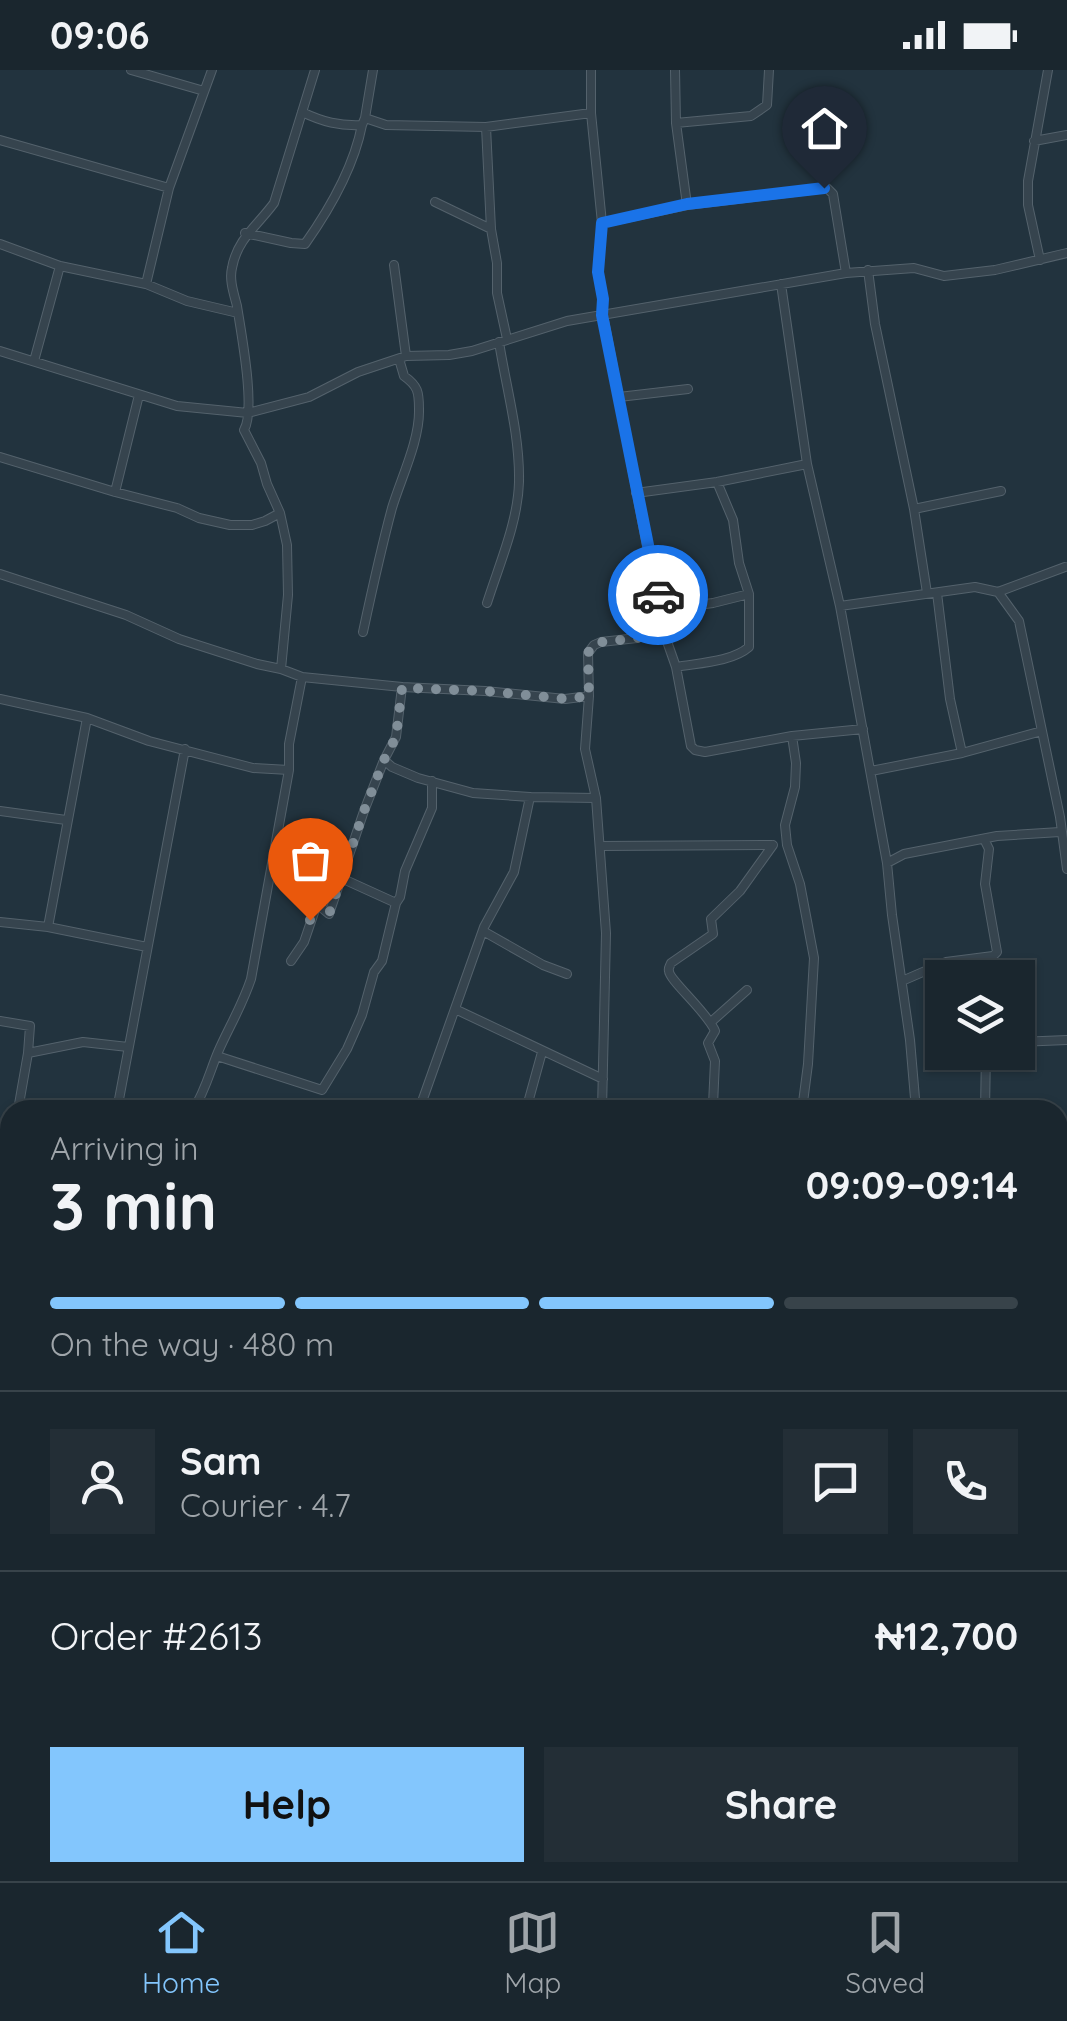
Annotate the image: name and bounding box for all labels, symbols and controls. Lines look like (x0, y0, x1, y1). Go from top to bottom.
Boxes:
text: 09:06 (50, 11, 150, 59)
pin (782, 86, 867, 189)
icon: home (797, 101, 852, 156)
courier (608, 545, 708, 645)
icon: car (631, 568, 686, 623)
pin (268, 818, 353, 921)
icon: bag (283, 833, 338, 888)
map controls (925, 960, 1035, 1070)
button: layers (925, 960, 1035, 1070)
text: Arriving in (50, 1128, 199, 1168)
text: 09:09–09:14 (806, 1161, 1018, 1209)
text: 3 min (50, 1165, 217, 1246)
text: On the way · 480 m (50, 1324, 334, 1364)
button: person (50, 1429, 155, 1534)
button: chat (783, 1429, 888, 1534)
button: phone (913, 1429, 1018, 1534)
text: Sam (180, 1437, 262, 1485)
text: Courier · 4.7 (180, 1485, 351, 1525)
text: Order #2613 (50, 1612, 263, 1660)
text: ₦12,700 (876, 1612, 1018, 1660)
button: Help (50, 1747, 524, 1862)
button: Share (544, 1747, 1018, 1862)
tab: Home (142, 1905, 220, 2000)
tab: Map (504, 1905, 561, 2000)
tab: Saved (845, 1905, 925, 2000)

